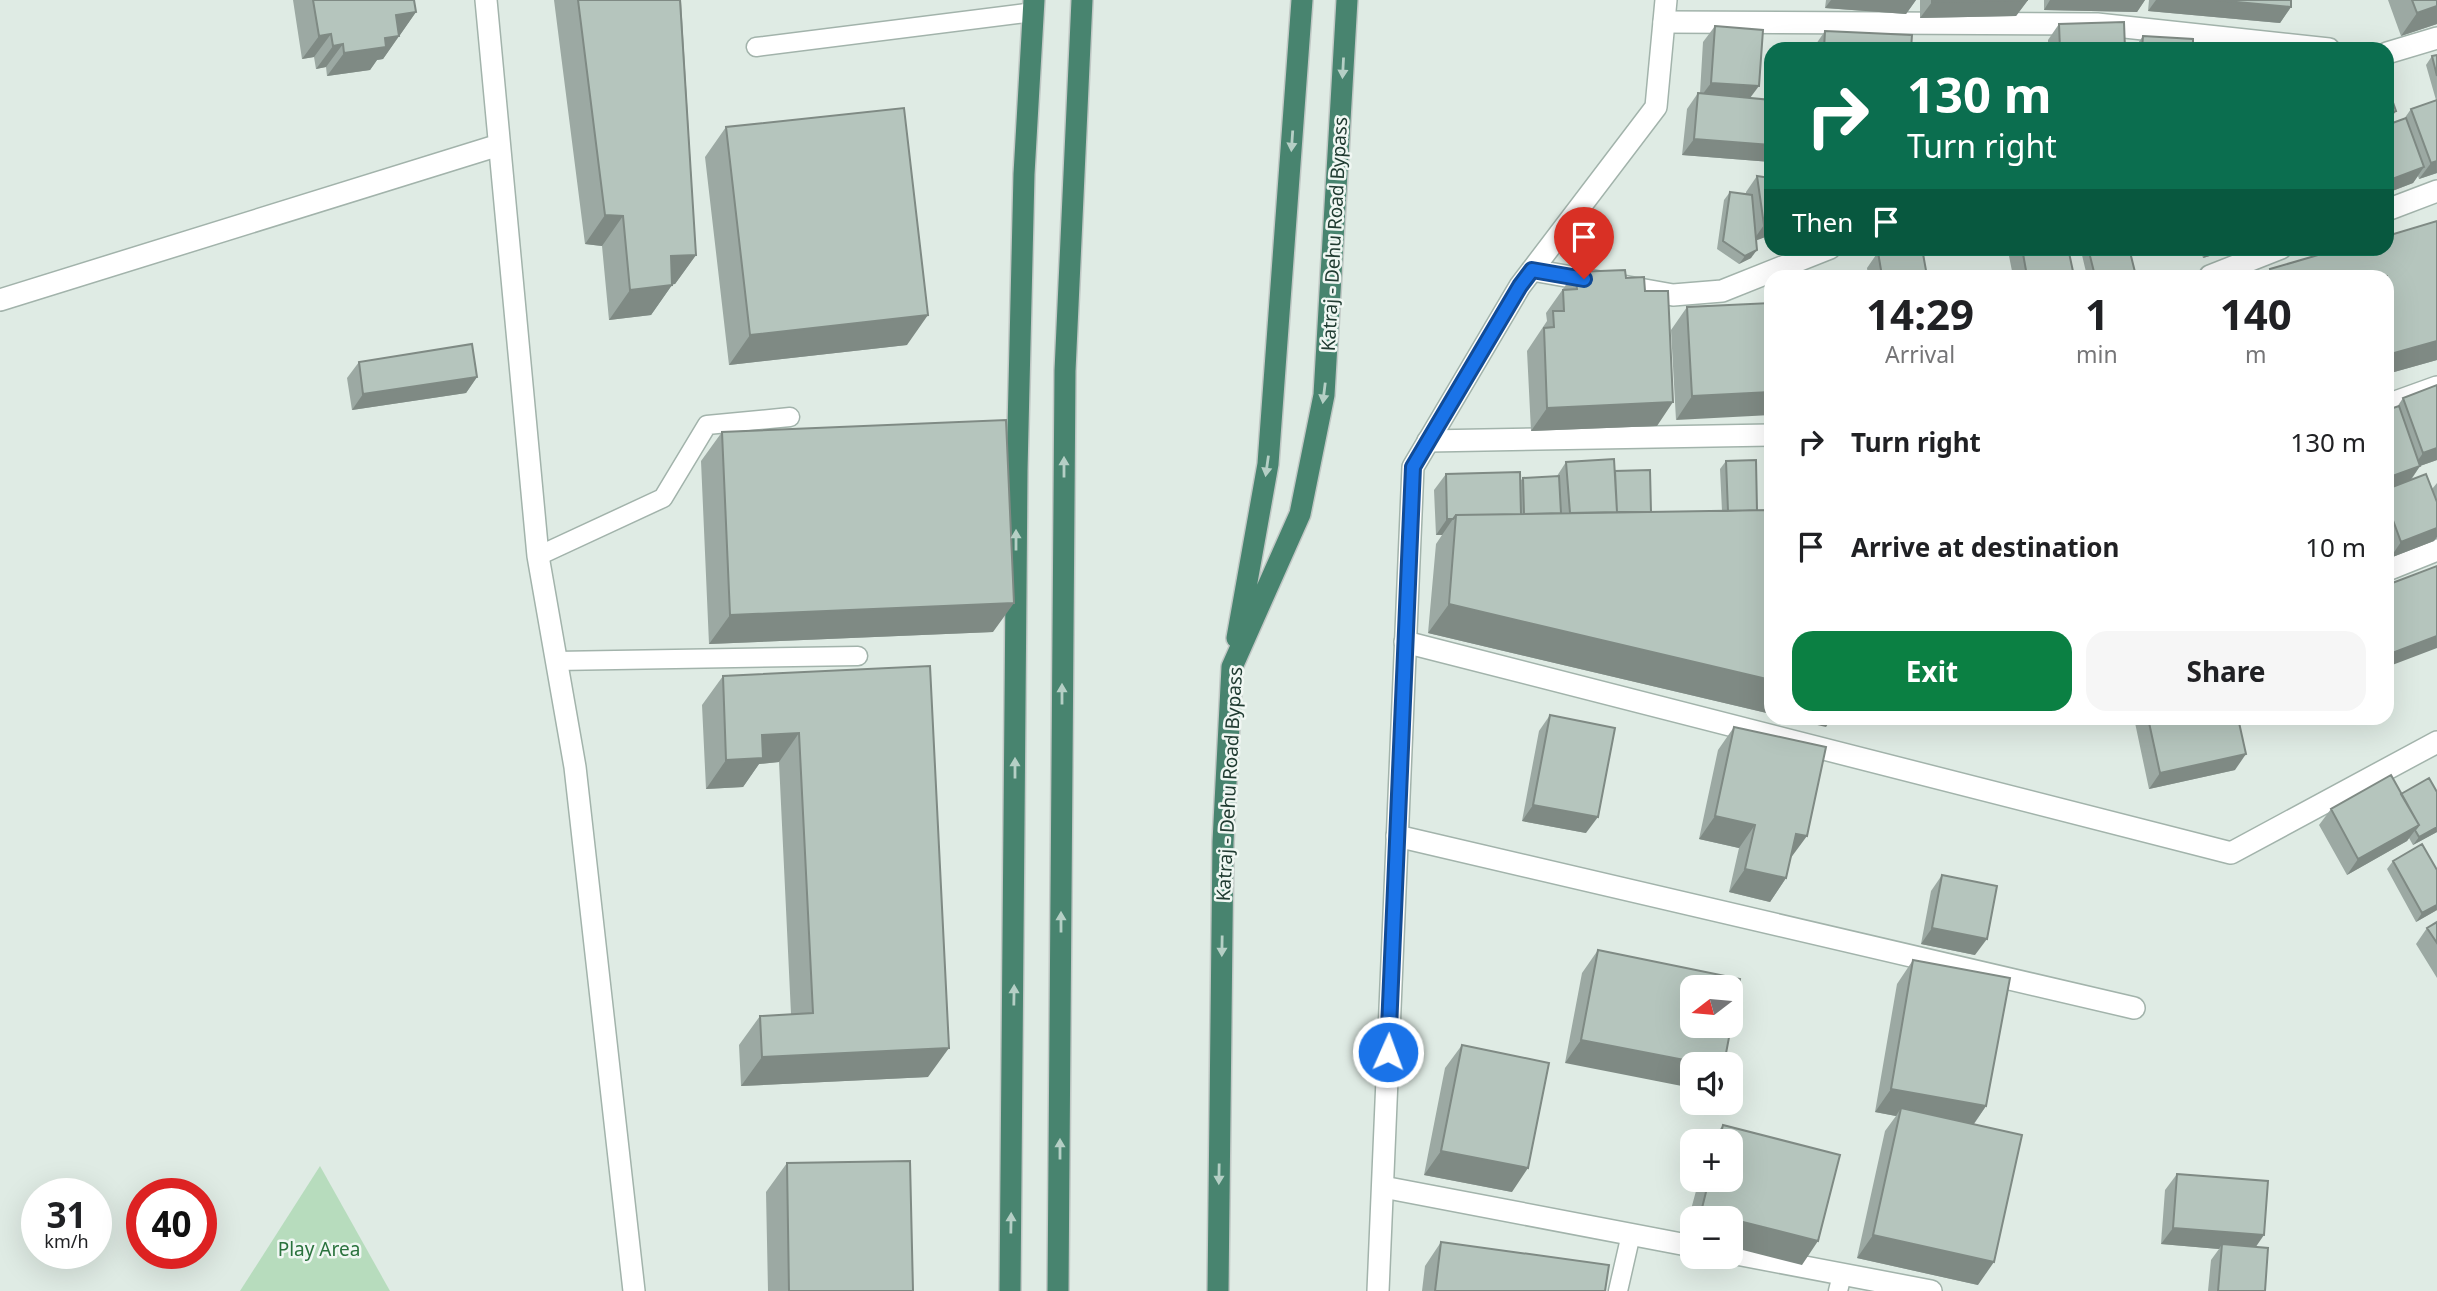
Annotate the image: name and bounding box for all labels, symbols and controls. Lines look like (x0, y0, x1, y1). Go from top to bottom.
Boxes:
one-way arrow (1337, 57, 1348, 79)
text: 130 m (1907, 61, 2052, 127)
icon: right (1792, 70, 1883, 161)
street label: Katraj - Dehu Road Bypass (1315, 116, 1353, 352)
text: Turn right (1907, 124, 2057, 167)
one-way arrow (1286, 131, 1297, 153)
icon: arrive (1867, 203, 1905, 241)
text: Then (1792, 204, 1853, 240)
pin (1554, 207, 1614, 279)
icon: arrive (1565, 218, 1603, 256)
text: 14:29 (1866, 285, 1974, 342)
text: 1 (2085, 285, 2109, 342)
text: 140 (2220, 285, 2292, 342)
text: Arrival (1885, 338, 1955, 370)
text: min (2076, 338, 2118, 370)
text: m (2245, 338, 2267, 370)
one-way arrow (1318, 382, 1329, 404)
icon: right (1792, 423, 1830, 461)
text: Turn right (1851, 424, 1981, 460)
text: 130 m (2290, 424, 2366, 460)
one-way arrow (1261, 455, 1272, 477)
one-way arrow (1058, 456, 1070, 478)
icon: arrive (1792, 528, 1830, 566)
one-way arrow (1010, 529, 1022, 551)
text: Arrive at destination (1851, 529, 2120, 565)
text: 10 m (2305, 529, 2366, 565)
button: Exit (1792, 631, 2072, 711)
button: Share (2086, 631, 2366, 711)
street label: Katraj - Dehu Road Bypass (1210, 666, 1248, 902)
one-way arrow (1057, 683, 1068, 705)
one-way arrow (1009, 757, 1021, 779)
one-way arrow (1055, 911, 1067, 933)
one-way arrow (1216, 936, 1228, 958)
north arrow (1680, 975, 1743, 1038)
map controls (1680, 975, 1743, 1269)
one-way arrow (1008, 984, 1020, 1006)
position arrow (1351, 1015, 1425, 1089)
button: sound (1680, 1052, 1743, 1115)
button: + (1680, 1129, 1743, 1192)
one-way arrow (1054, 1138, 1065, 1160)
one-way arrow (1213, 1163, 1225, 1185)
speed limit sign: 40 (126, 1178, 217, 1269)
text: 31 (46, 1191, 87, 1238)
button: − (1680, 1206, 1743, 1269)
one-way arrow (1005, 1212, 1017, 1234)
text: km/h (44, 1229, 89, 1253)
park label: Play Area (278, 1236, 360, 1262)

